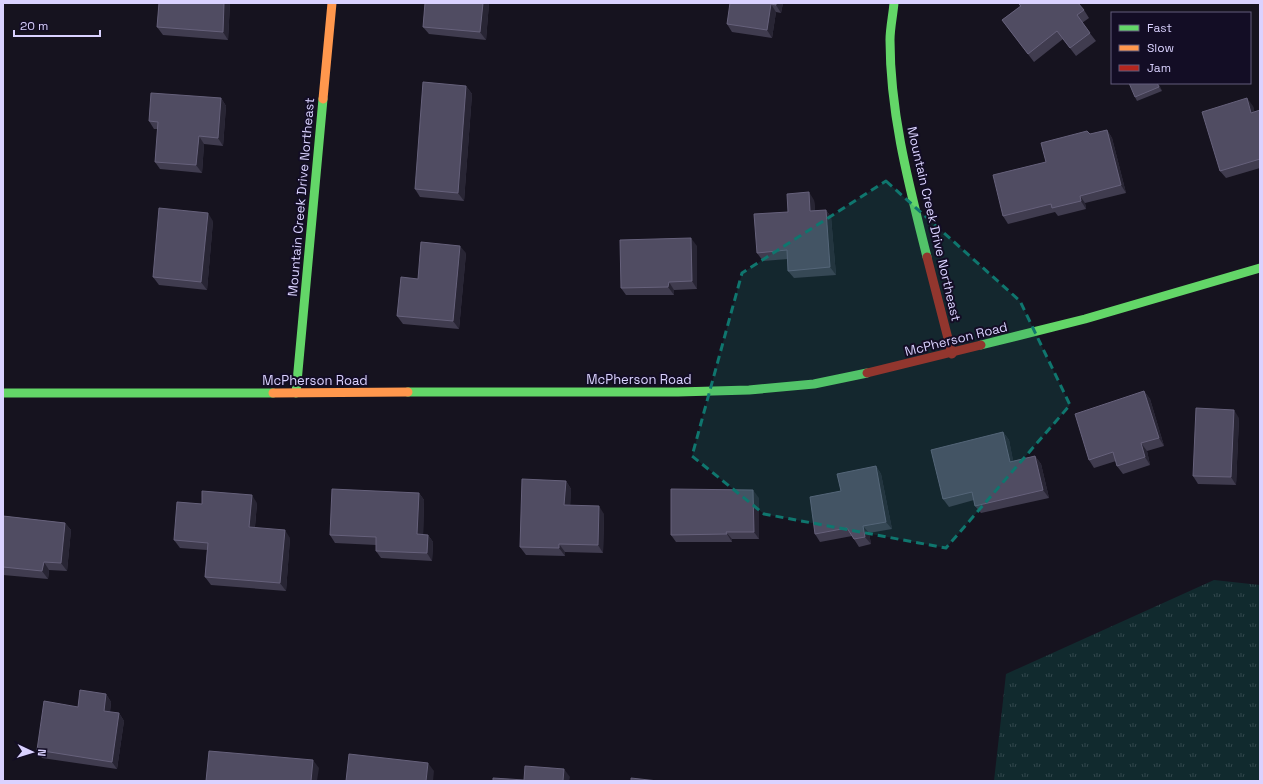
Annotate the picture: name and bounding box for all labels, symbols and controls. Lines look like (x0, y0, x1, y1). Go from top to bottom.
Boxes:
scale bar (14, 12, 100, 38)
legend (1111, 12, 1251, 84)
text: 20 m (20, 18, 48, 34)
text: Fast (1147, 20, 1172, 36)
text: Slow (1147, 40, 1174, 56)
text: Jam (1147, 60, 1171, 76)
street label: Mountain Creek Drive Northeast (284, 97, 318, 297)
street label: Mountain Creek Drive Northeast (903, 125, 965, 323)
street label: McPherson Road (903, 318, 1009, 360)
street label: McPherson Road (586, 371, 692, 388)
street label: McPherson Road (262, 372, 368, 389)
north arrow (12, 732, 52, 772)
text: N (35, 749, 49, 757)

